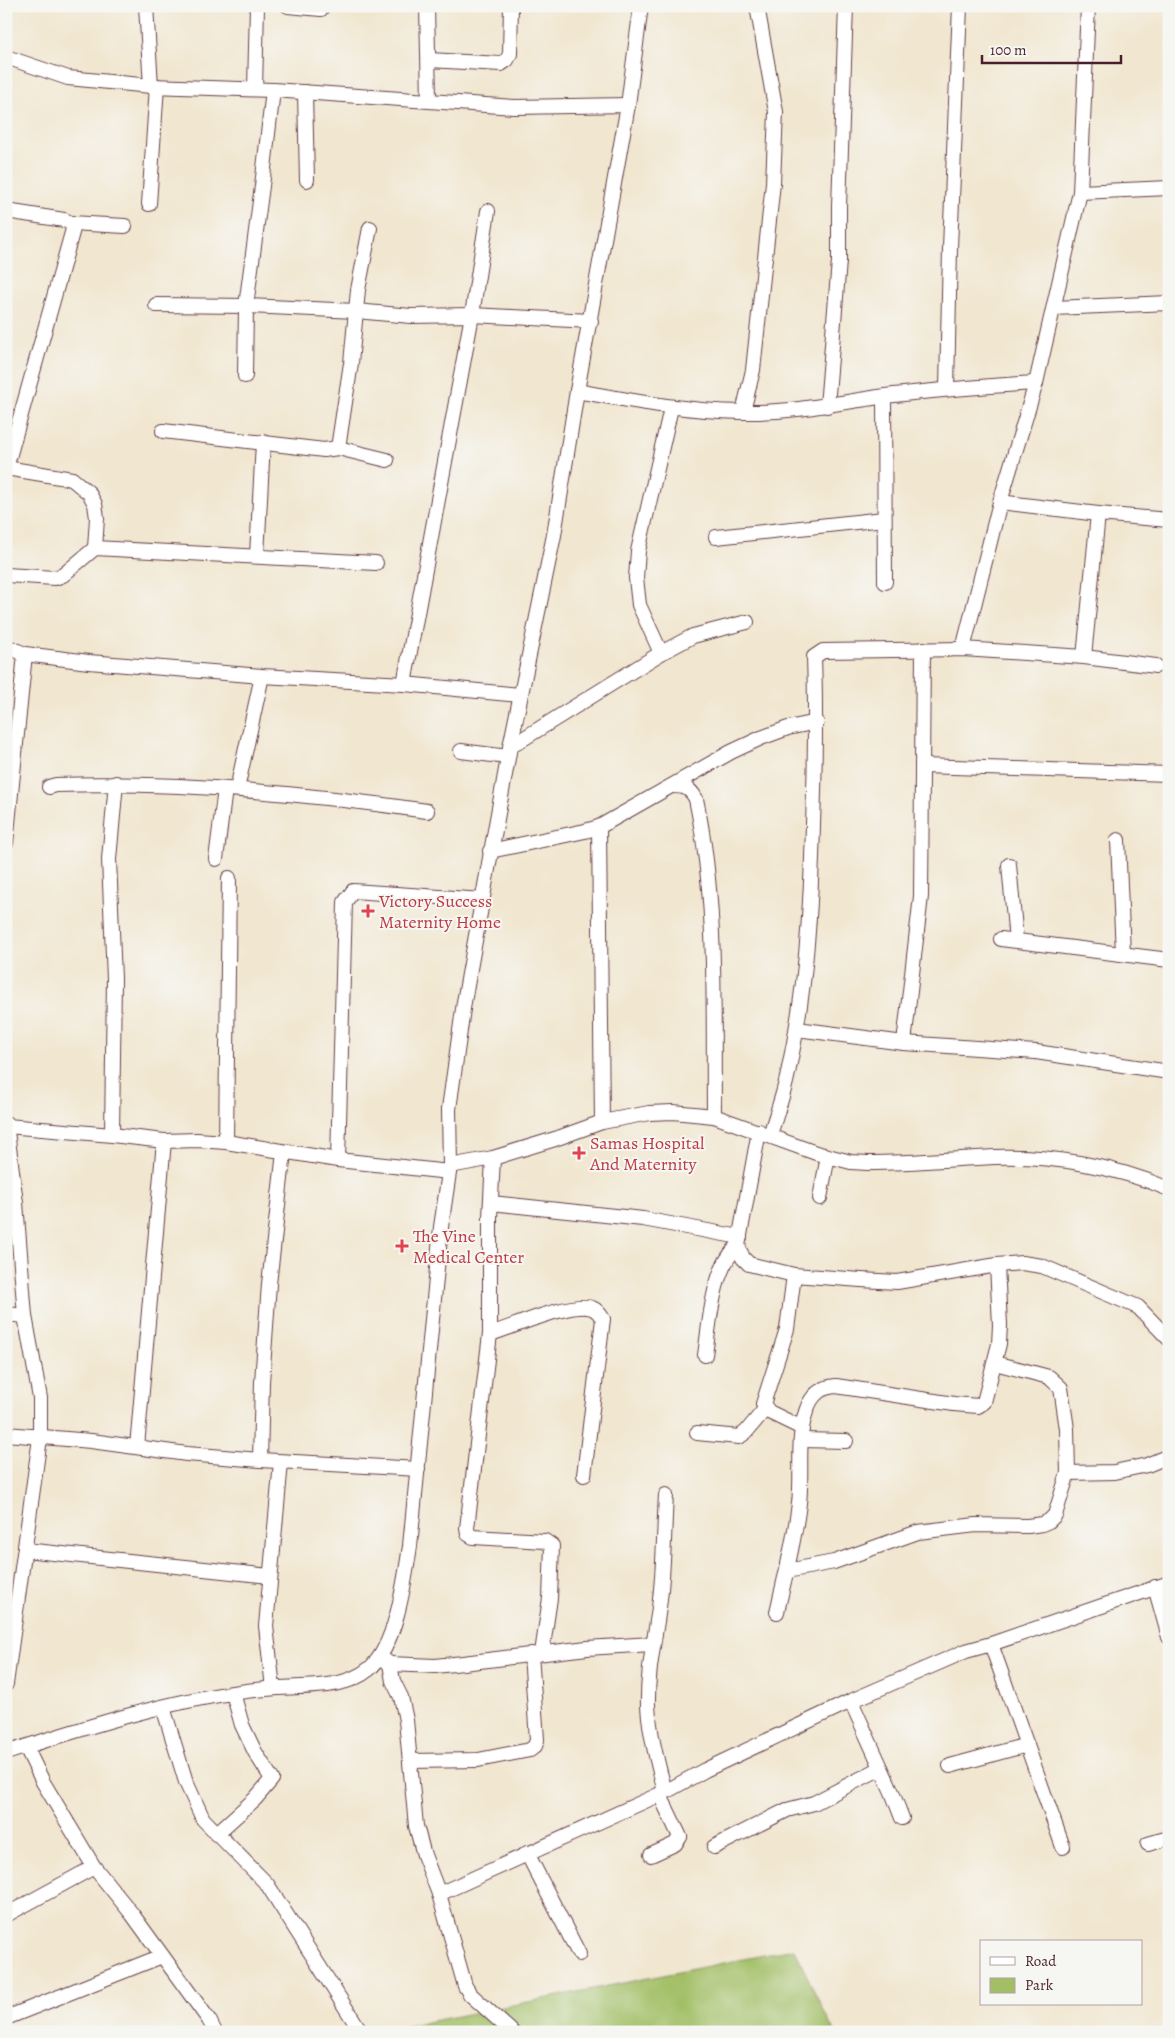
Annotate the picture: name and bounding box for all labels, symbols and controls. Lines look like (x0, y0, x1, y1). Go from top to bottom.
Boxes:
scale bar (982, 32, 1121, 64)
text: 100 m (990, 40, 1027, 60)
place label: Victory Success Maternity Home (378, 889, 501, 934)
marker: Victory Success Maternity Home (361, 904, 375, 918)
place label: Samas Hospital And Maternity (589, 1131, 705, 1176)
marker: Samas Hospital And Maternity (572, 1146, 586, 1160)
place label: The Vine Medical Center (413, 1224, 524, 1269)
marker: The Vine Medical Center (395, 1239, 409, 1253)
legend (980, 1940, 1142, 2006)
text: Road (1025, 1951, 1057, 1971)
text: Park (1025, 1975, 1054, 1995)

